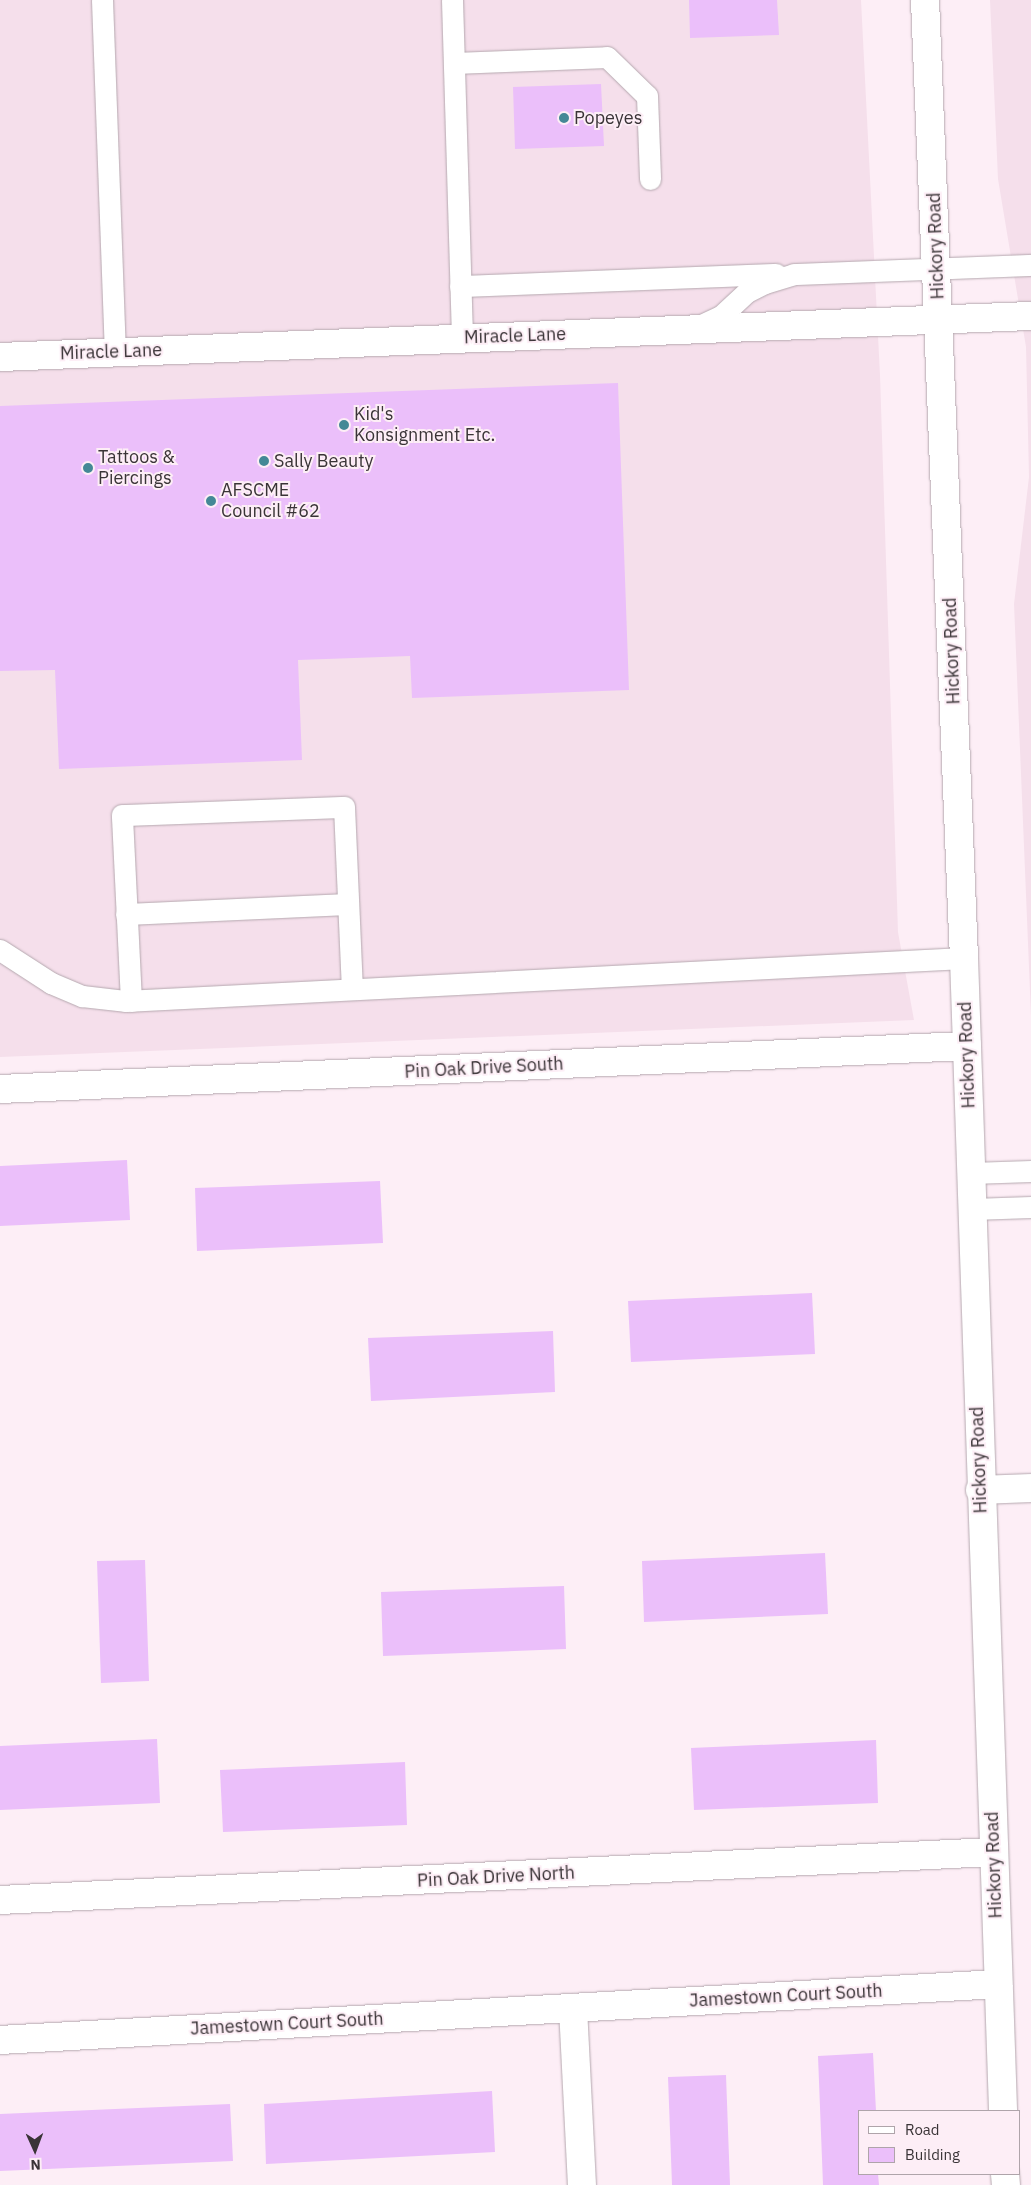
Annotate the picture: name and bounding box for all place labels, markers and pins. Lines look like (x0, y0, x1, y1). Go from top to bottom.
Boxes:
place label: Popeyes (574, 107, 642, 129)
marker: Popeyes (558, 112, 570, 124)
place label: Kid's Konsignment Etc. (354, 404, 495, 446)
marker: Kid's Konsignment Etc. (338, 419, 350, 431)
place label: Tattoos & Piercings (98, 447, 175, 489)
place label: Sally Beauty (274, 450, 374, 472)
marker: Sally Beauty (258, 455, 270, 467)
marker: Tattoos & Piercings (82, 462, 94, 474)
place label: AFSCME Council #62 (221, 480, 320, 522)
marker: AFSCME Council #62 (205, 495, 217, 507)

